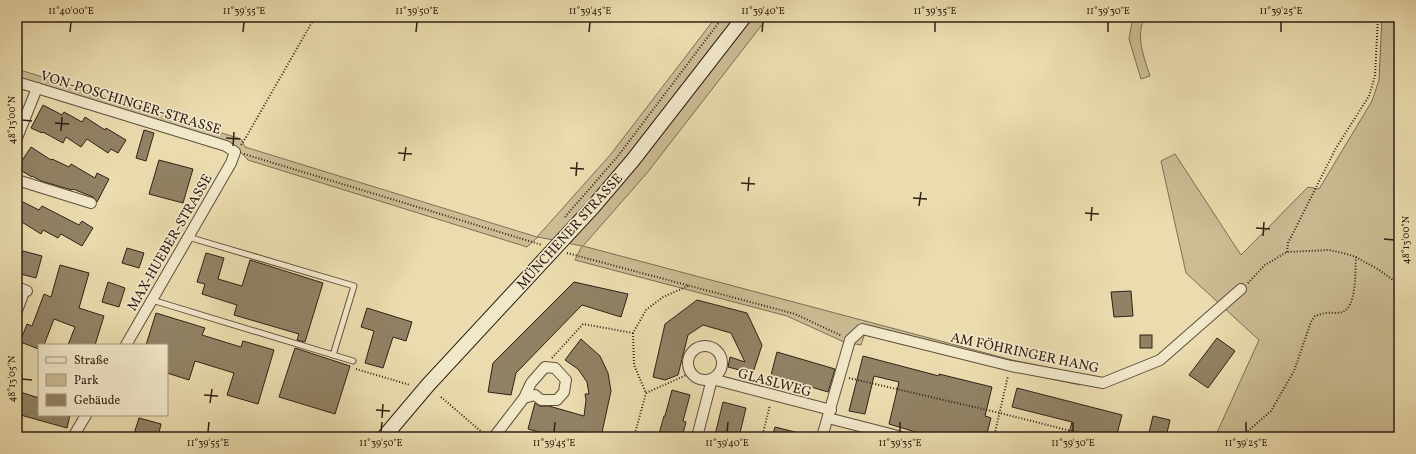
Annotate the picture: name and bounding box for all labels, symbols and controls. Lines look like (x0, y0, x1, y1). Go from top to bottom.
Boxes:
text: 11°40'00"E (48, 4, 94, 18)
text: 11°39'55"E (223, 4, 265, 18)
text: 11°39'50"E (395, 4, 439, 18)
text: 11°39'45"E (569, 4, 611, 18)
text: 11°39'40"E (741, 4, 785, 18)
text: 11°39'35"E (914, 4, 956, 18)
text: 11°39'30"E (1086, 4, 1130, 18)
text: 11°39'25"E (1260, 4, 1302, 18)
street label: VON-POSCHINGER-STRASSE (38, 67, 223, 140)
text: 48°13'00"N (5, 95, 19, 144)
street label: MÜNCHENER STRASSE (513, 170, 628, 294)
street label: MAX-HUEBER-STRASSE (123, 171, 217, 315)
text: 48°13'00"N (1399, 215, 1413, 264)
street label: AM FÖHRINGER HANG (949, 328, 1101, 378)
legend (38, 344, 168, 416)
text: Straße (74, 353, 109, 369)
text: 48°13'05"N (5, 355, 19, 402)
street label: GLASLWEG (736, 365, 813, 402)
text: Park (74, 373, 99, 389)
text: Gebäude (74, 393, 121, 409)
text: 11°39'55"E (187, 436, 229, 450)
text: 11°39'50"E (359, 436, 403, 450)
text: 11°39'45"E (533, 436, 575, 450)
text: 11°39'40"E (705, 436, 749, 450)
text: 11°39'35"E (879, 436, 921, 450)
text: 11°39'30"E (1051, 436, 1095, 450)
text: 11°39'25"E (1225, 436, 1267, 450)

